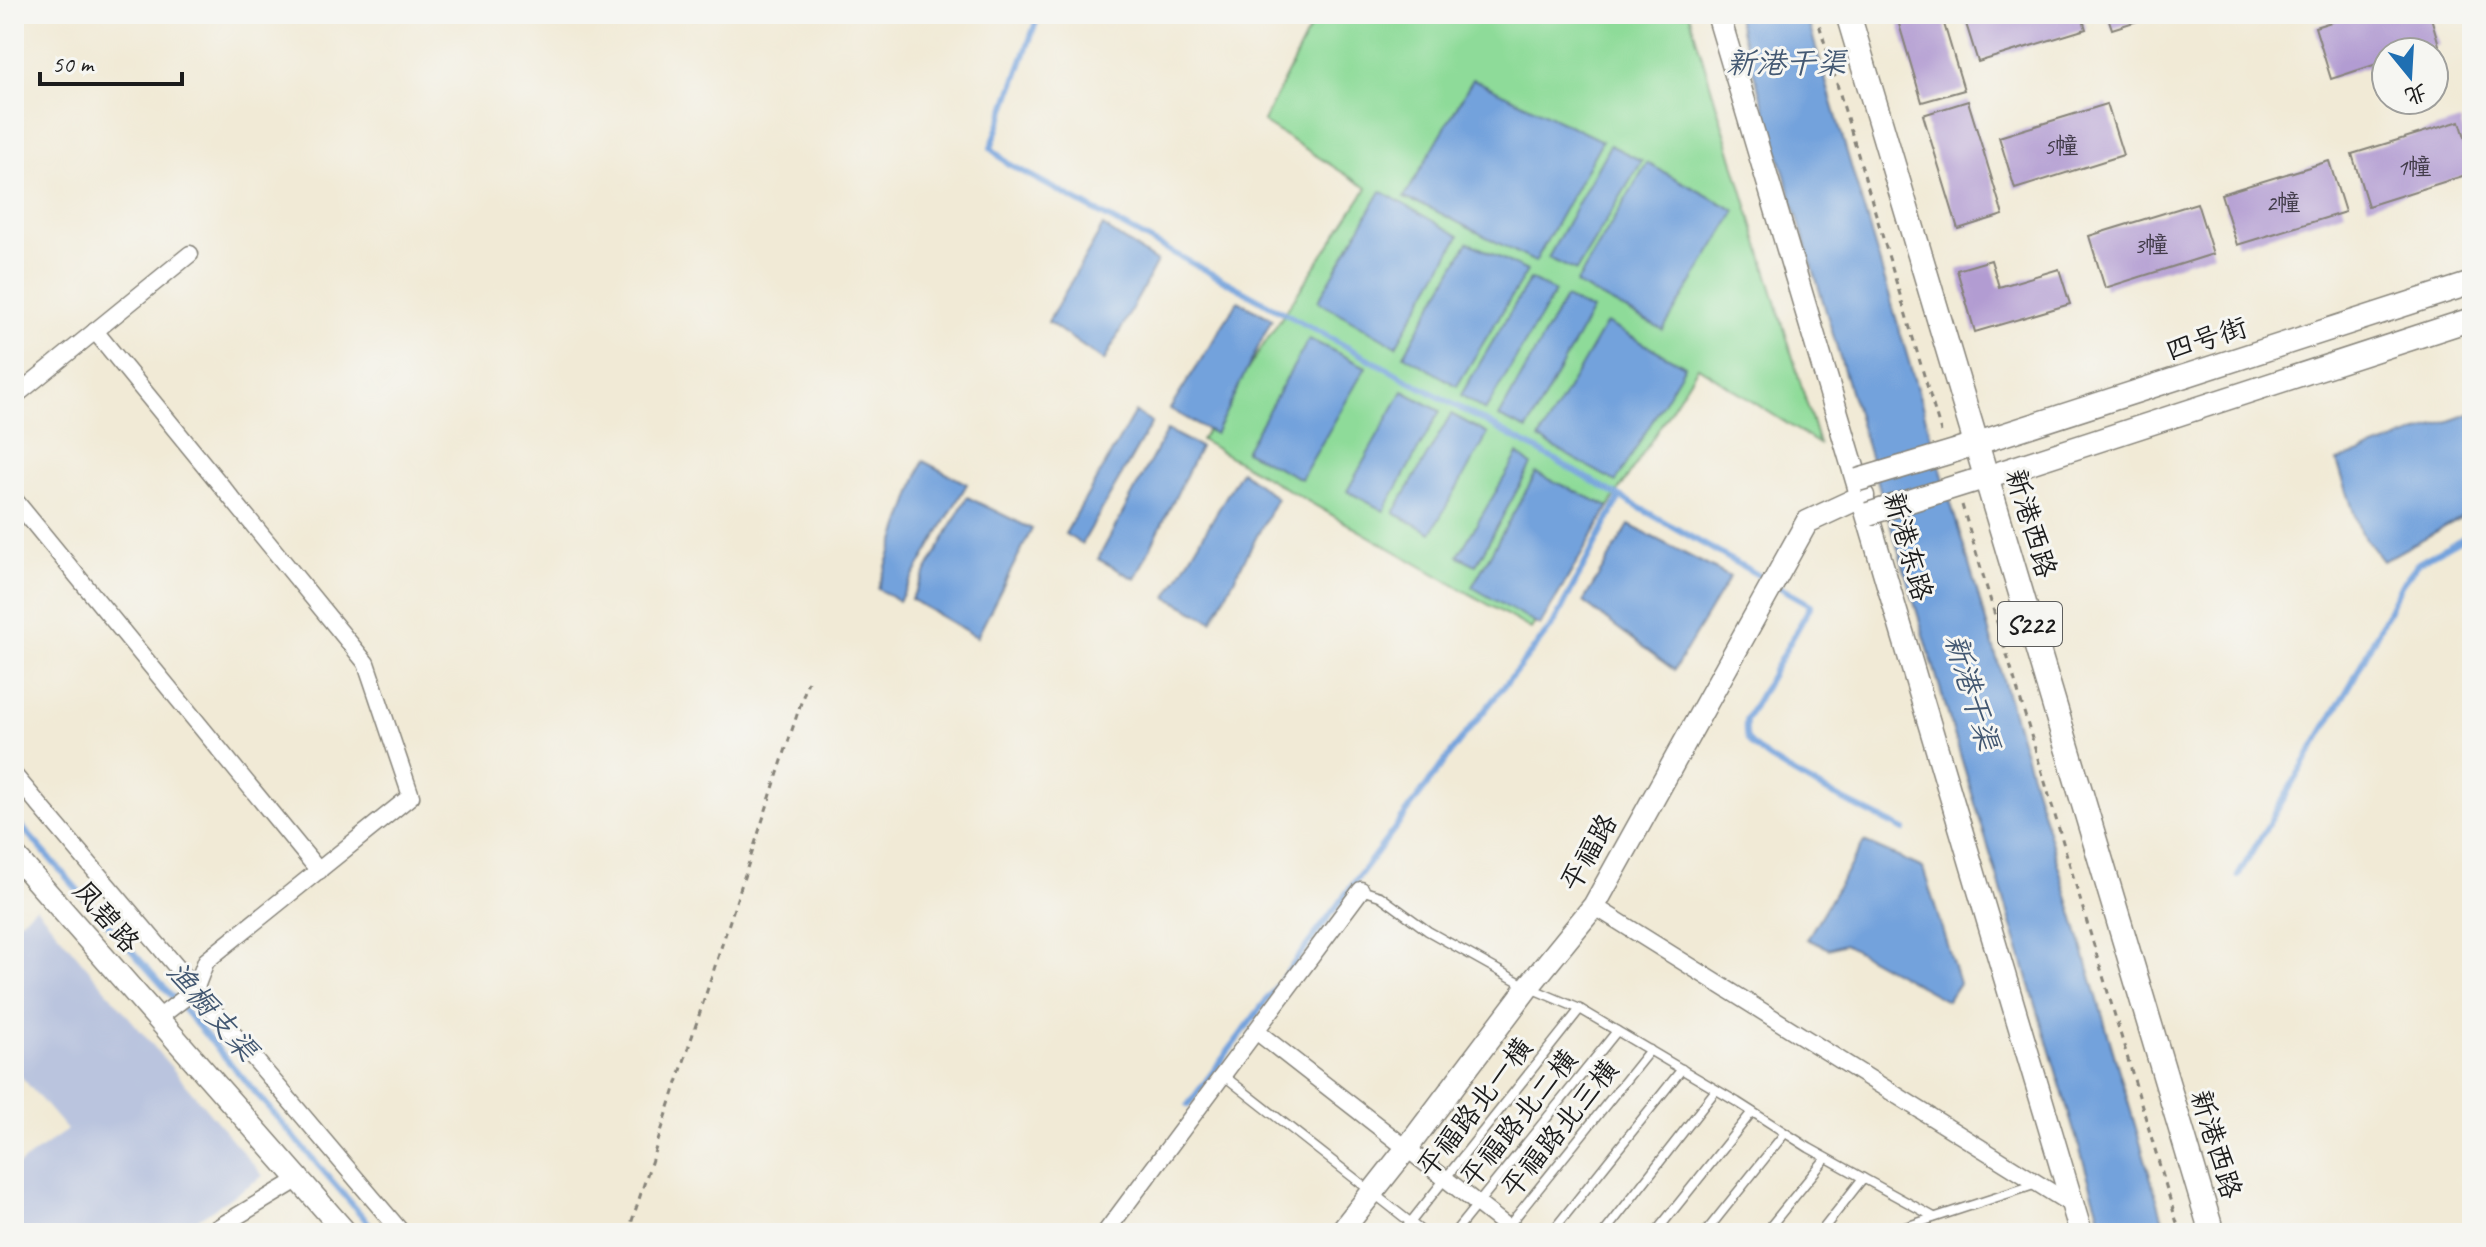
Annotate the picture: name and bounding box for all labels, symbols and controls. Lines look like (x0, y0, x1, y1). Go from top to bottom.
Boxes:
scale bar (40, 36, 182, 86)
north arrow (2370, 36, 2450, 116)
water label: 新港干渠 (1726, 44, 1849, 82)
text: 50 m (52, 49, 95, 79)
text: 北 (2401, 77, 2431, 111)
house number: 5幢 (2044, 131, 2078, 161)
house number: 1幢 (2397, 152, 2431, 182)
house number: 2幢 (2266, 188, 2300, 218)
house number: 3幢 (2134, 230, 2168, 260)
street label: 四号街 (2161, 309, 2252, 368)
street label: 新港西路 (1998, 464, 2065, 582)
street label: 新港东路 (1876, 487, 1941, 605)
road number: S222 (1998, 602, 2062, 646)
water label: 新港干渠 (1936, 629, 2009, 758)
street label: 平福路 (1552, 807, 1625, 897)
street label: 凤碧路 (66, 873, 147, 960)
water label: 渔橱支渠 (158, 953, 268, 1071)
street label: 平福路北一横 (1409, 1030, 1540, 1184)
street label: 平福路北二横 (1452, 1042, 1585, 1195)
street label: 平福路北三横 (1493, 1052, 1626, 1205)
street label: 新港西路 (2183, 1085, 2250, 1203)

